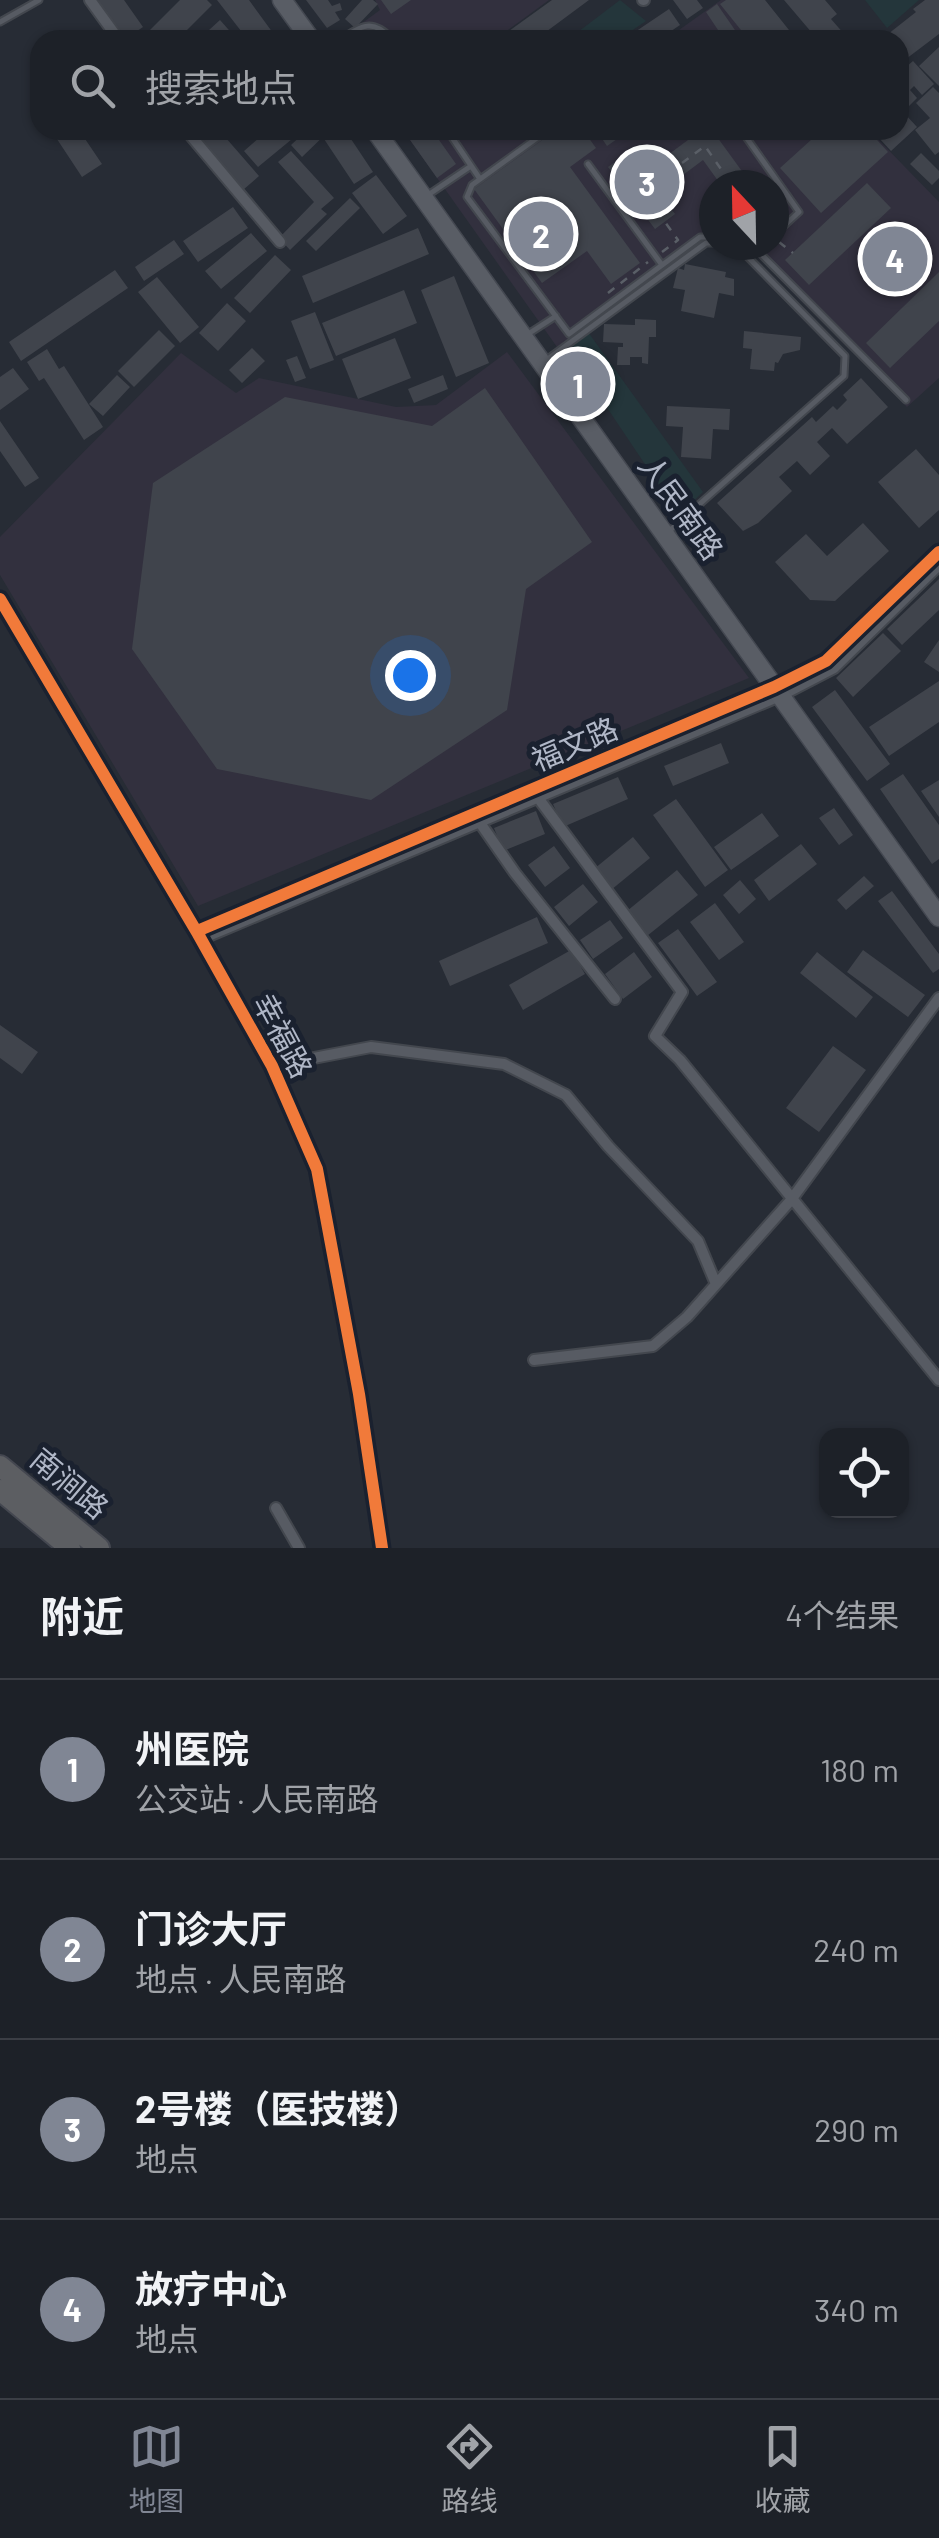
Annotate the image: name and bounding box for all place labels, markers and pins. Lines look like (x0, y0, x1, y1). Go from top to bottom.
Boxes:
pin: 3 (614, 144, 680, 220)
pin: 2 (508, 196, 574, 272)
pin: 4 (862, 222, 928, 296)
pin: 1 (546, 346, 610, 422)

